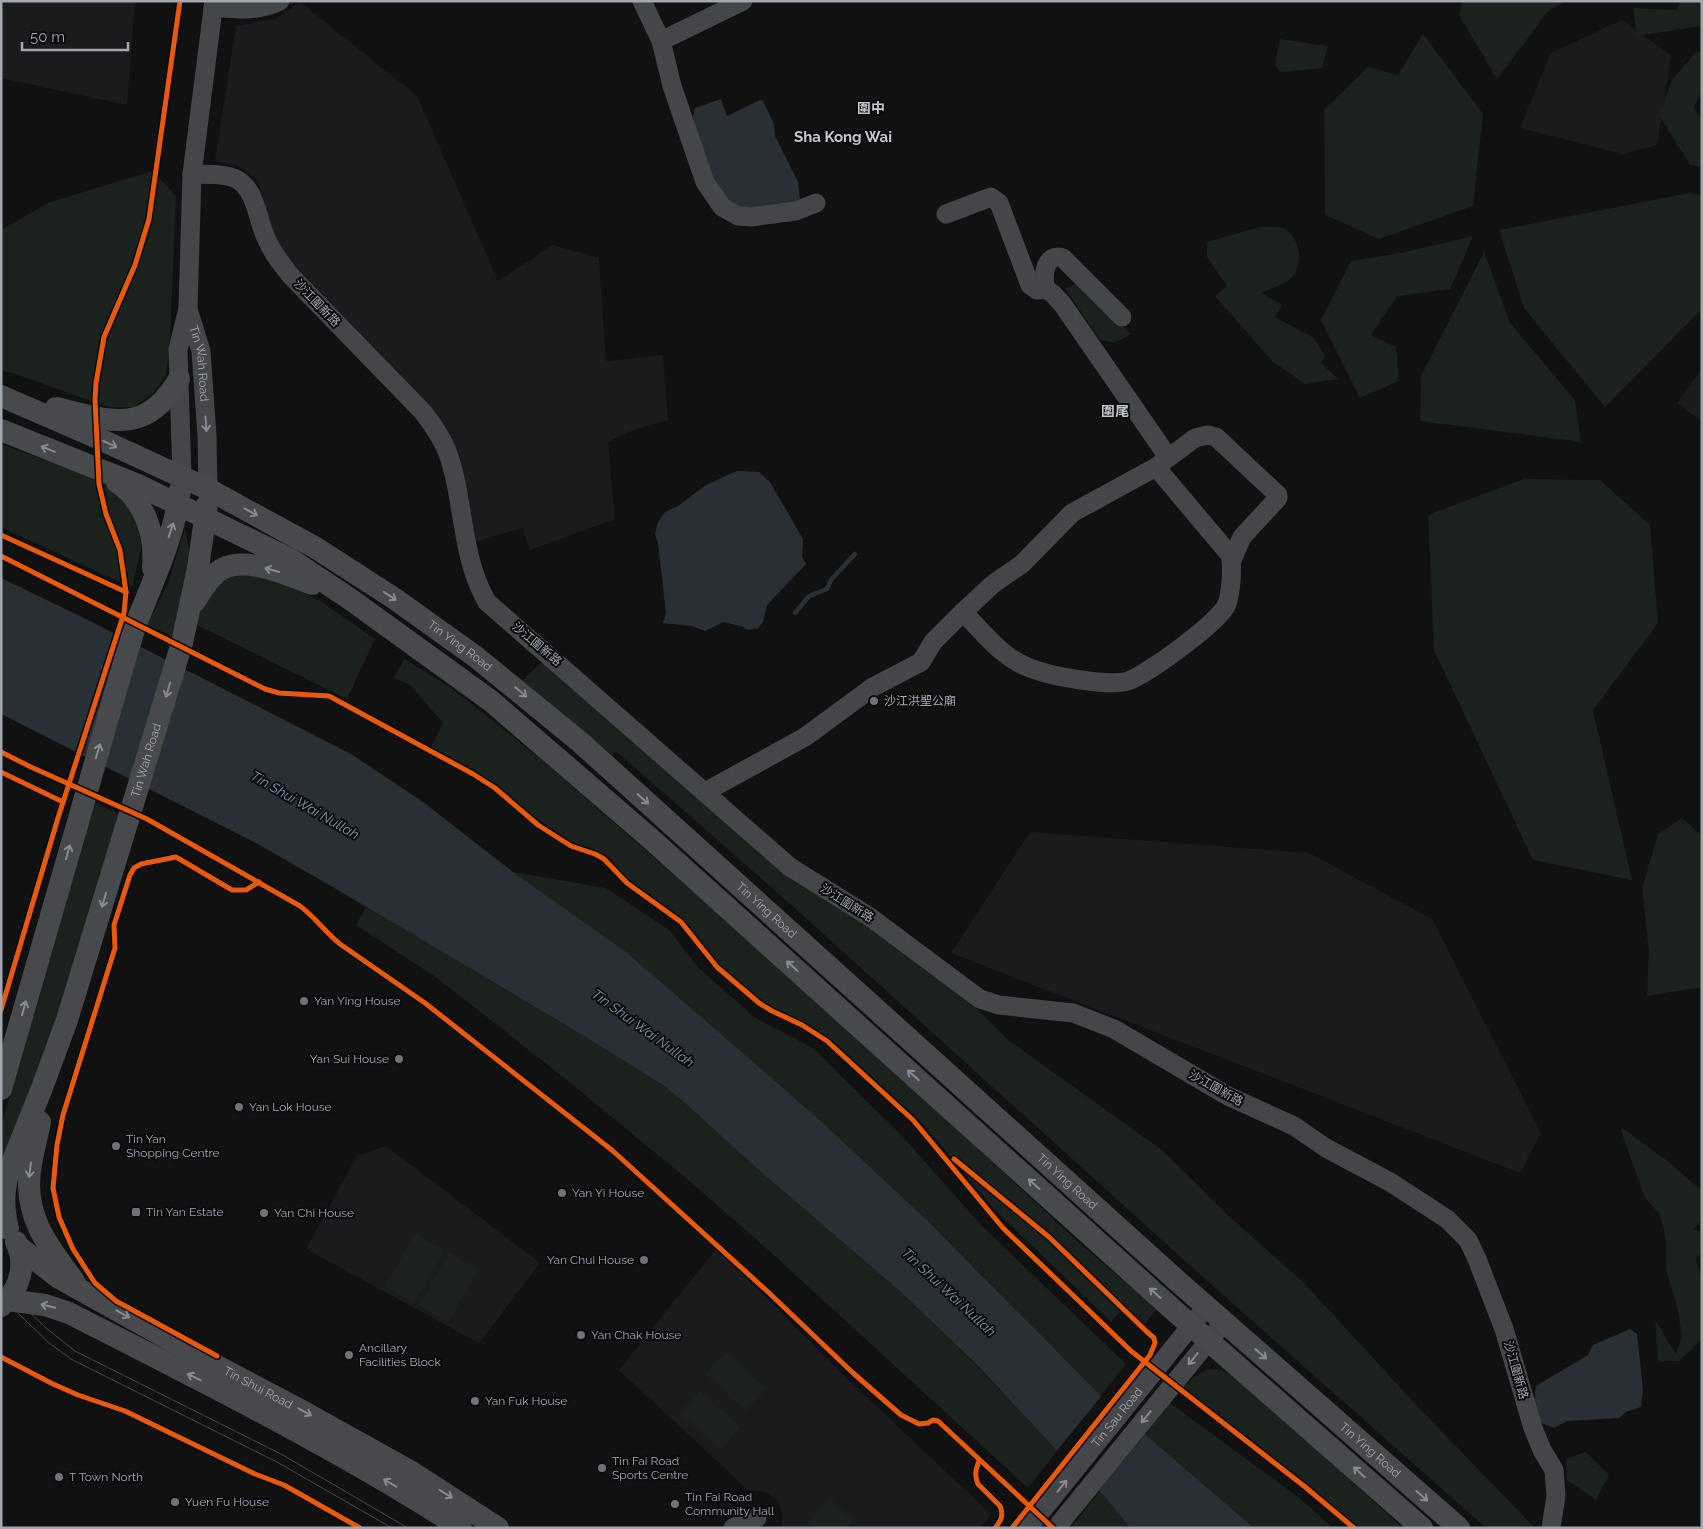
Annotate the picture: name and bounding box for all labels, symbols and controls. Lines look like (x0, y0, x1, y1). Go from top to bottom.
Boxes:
scale bar (22, 20, 129, 52)
text: 50 m (30, 28, 65, 46)
district label: 圍中 (857, 100, 885, 116)
district label: Sha Kong Wai (794, 128, 892, 146)
street label: 沙江圍新路 (291, 277, 343, 329)
street label: Tin Wah Road (186, 324, 212, 402)
district label: 圍尾 (1101, 403, 1129, 419)
one-way arrow (201, 416, 211, 432)
one-way arrow (102, 439, 117, 449)
one-way arrow (41, 443, 56, 453)
one-way arrow (243, 508, 258, 517)
one-way arrow (166, 522, 176, 538)
one-way arrow (264, 565, 280, 574)
one-way arrow (383, 591, 397, 601)
street label: Tin Ying Road (425, 618, 495, 674)
street label: 沙江圍新路 (510, 619, 564, 669)
one-way arrow (163, 682, 172, 697)
one-way arrow (514, 687, 527, 698)
place label: 沙江洪聖公廟 (884, 694, 956, 708)
marker: 沙江洪聖公廟 (868, 695, 880, 707)
street label: Tin Wah Road (128, 722, 164, 799)
one-way arrow (93, 743, 103, 759)
water label: Tin Shui Wai Nullah (248, 768, 362, 843)
one-way arrow (636, 793, 649, 805)
one-way arrow (64, 844, 74, 860)
street label: Tin Ying Road (733, 879, 799, 941)
street label: 沙江圍新路 (818, 881, 876, 925)
one-way arrow (99, 892, 109, 908)
one-way arrow (786, 961, 799, 972)
water label: Tin Shui Wai Nullah (589, 986, 697, 1070)
place label: Yan Ying House (314, 994, 401, 1008)
marker: Yan Ying House (298, 995, 310, 1007)
one-way arrow (20, 1001, 29, 1017)
place label: Yan Sui House (310, 1052, 389, 1066)
marker: Yan Sui House (393, 1053, 405, 1065)
street label: 沙江圍新路 (1186, 1067, 1246, 1109)
one-way arrow (907, 1069, 920, 1081)
place label: Yan Lok House (249, 1100, 332, 1114)
marker: Yan Lok House (233, 1101, 245, 1113)
place label: Tin Yan Shopping Centre (126, 1132, 220, 1160)
marker: Tin Yan Shopping Centre (110, 1140, 122, 1152)
street label: Tin Ying Road (1034, 1151, 1100, 1212)
one-way arrow (25, 1162, 35, 1178)
one-way arrow (1027, 1178, 1040, 1190)
place label: Yan Yi House (572, 1186, 644, 1200)
marker: Yan Yi House (556, 1187, 568, 1199)
place label: Tin Yan Estate (146, 1205, 223, 1219)
marker: Tin Yan Estate (130, 1206, 142, 1218)
place label: Yan Chi House (274, 1206, 354, 1220)
marker: Yan Chi House (258, 1207, 270, 1219)
water label: Tin Shui Wai Nullah (899, 1244, 999, 1340)
place label: Yan Chui House (547, 1253, 634, 1267)
marker: Yan Chui House (638, 1254, 650, 1266)
one-way arrow (1148, 1287, 1161, 1299)
one-way arrow (41, 1301, 57, 1310)
one-way arrow (116, 1309, 130, 1319)
place label: Yan Chak House (591, 1328, 681, 1342)
marker: Yan Chak House (575, 1329, 587, 1341)
street label: 沙江圍新路 (1501, 1339, 1531, 1401)
place label: Ancillary Facilities Block (359, 1341, 441, 1369)
one-way arrow (1254, 1348, 1267, 1360)
marker: Ancillary Facilities Block (343, 1349, 355, 1361)
one-way arrow (1187, 1353, 1198, 1366)
street label: Tin Shui Road (221, 1364, 295, 1412)
one-way arrow (187, 1372, 202, 1381)
street label: Tin Sau Road (1089, 1385, 1145, 1450)
place label: Yan Fuk House (485, 1394, 567, 1408)
marker: Yan Fuk House (469, 1395, 481, 1407)
one-way arrow (297, 1408, 312, 1418)
one-way arrow (1141, 1410, 1152, 1423)
street label: Tin Ying Road (1337, 1420, 1403, 1480)
place label: Tin Fai Road Sports Centre (612, 1454, 688, 1482)
marker: Tin Fai Road Sports Centre (596, 1462, 608, 1474)
one-way arrow (1353, 1466, 1366, 1478)
place label: T Town North (69, 1470, 143, 1484)
marker: T Town North (53, 1471, 65, 1483)
one-way arrow (383, 1478, 397, 1488)
one-way arrow (1057, 1479, 1068, 1492)
one-way arrow (438, 1489, 452, 1499)
place label: Tin Fai Road Community Hall (685, 1490, 775, 1518)
one-way arrow (1416, 1490, 1429, 1501)
place label: Yuen Fu House (185, 1495, 269, 1509)
marker: Yuen Fu House (169, 1496, 181, 1508)
marker: Tin Fai Road Community Hall (669, 1498, 681, 1510)

